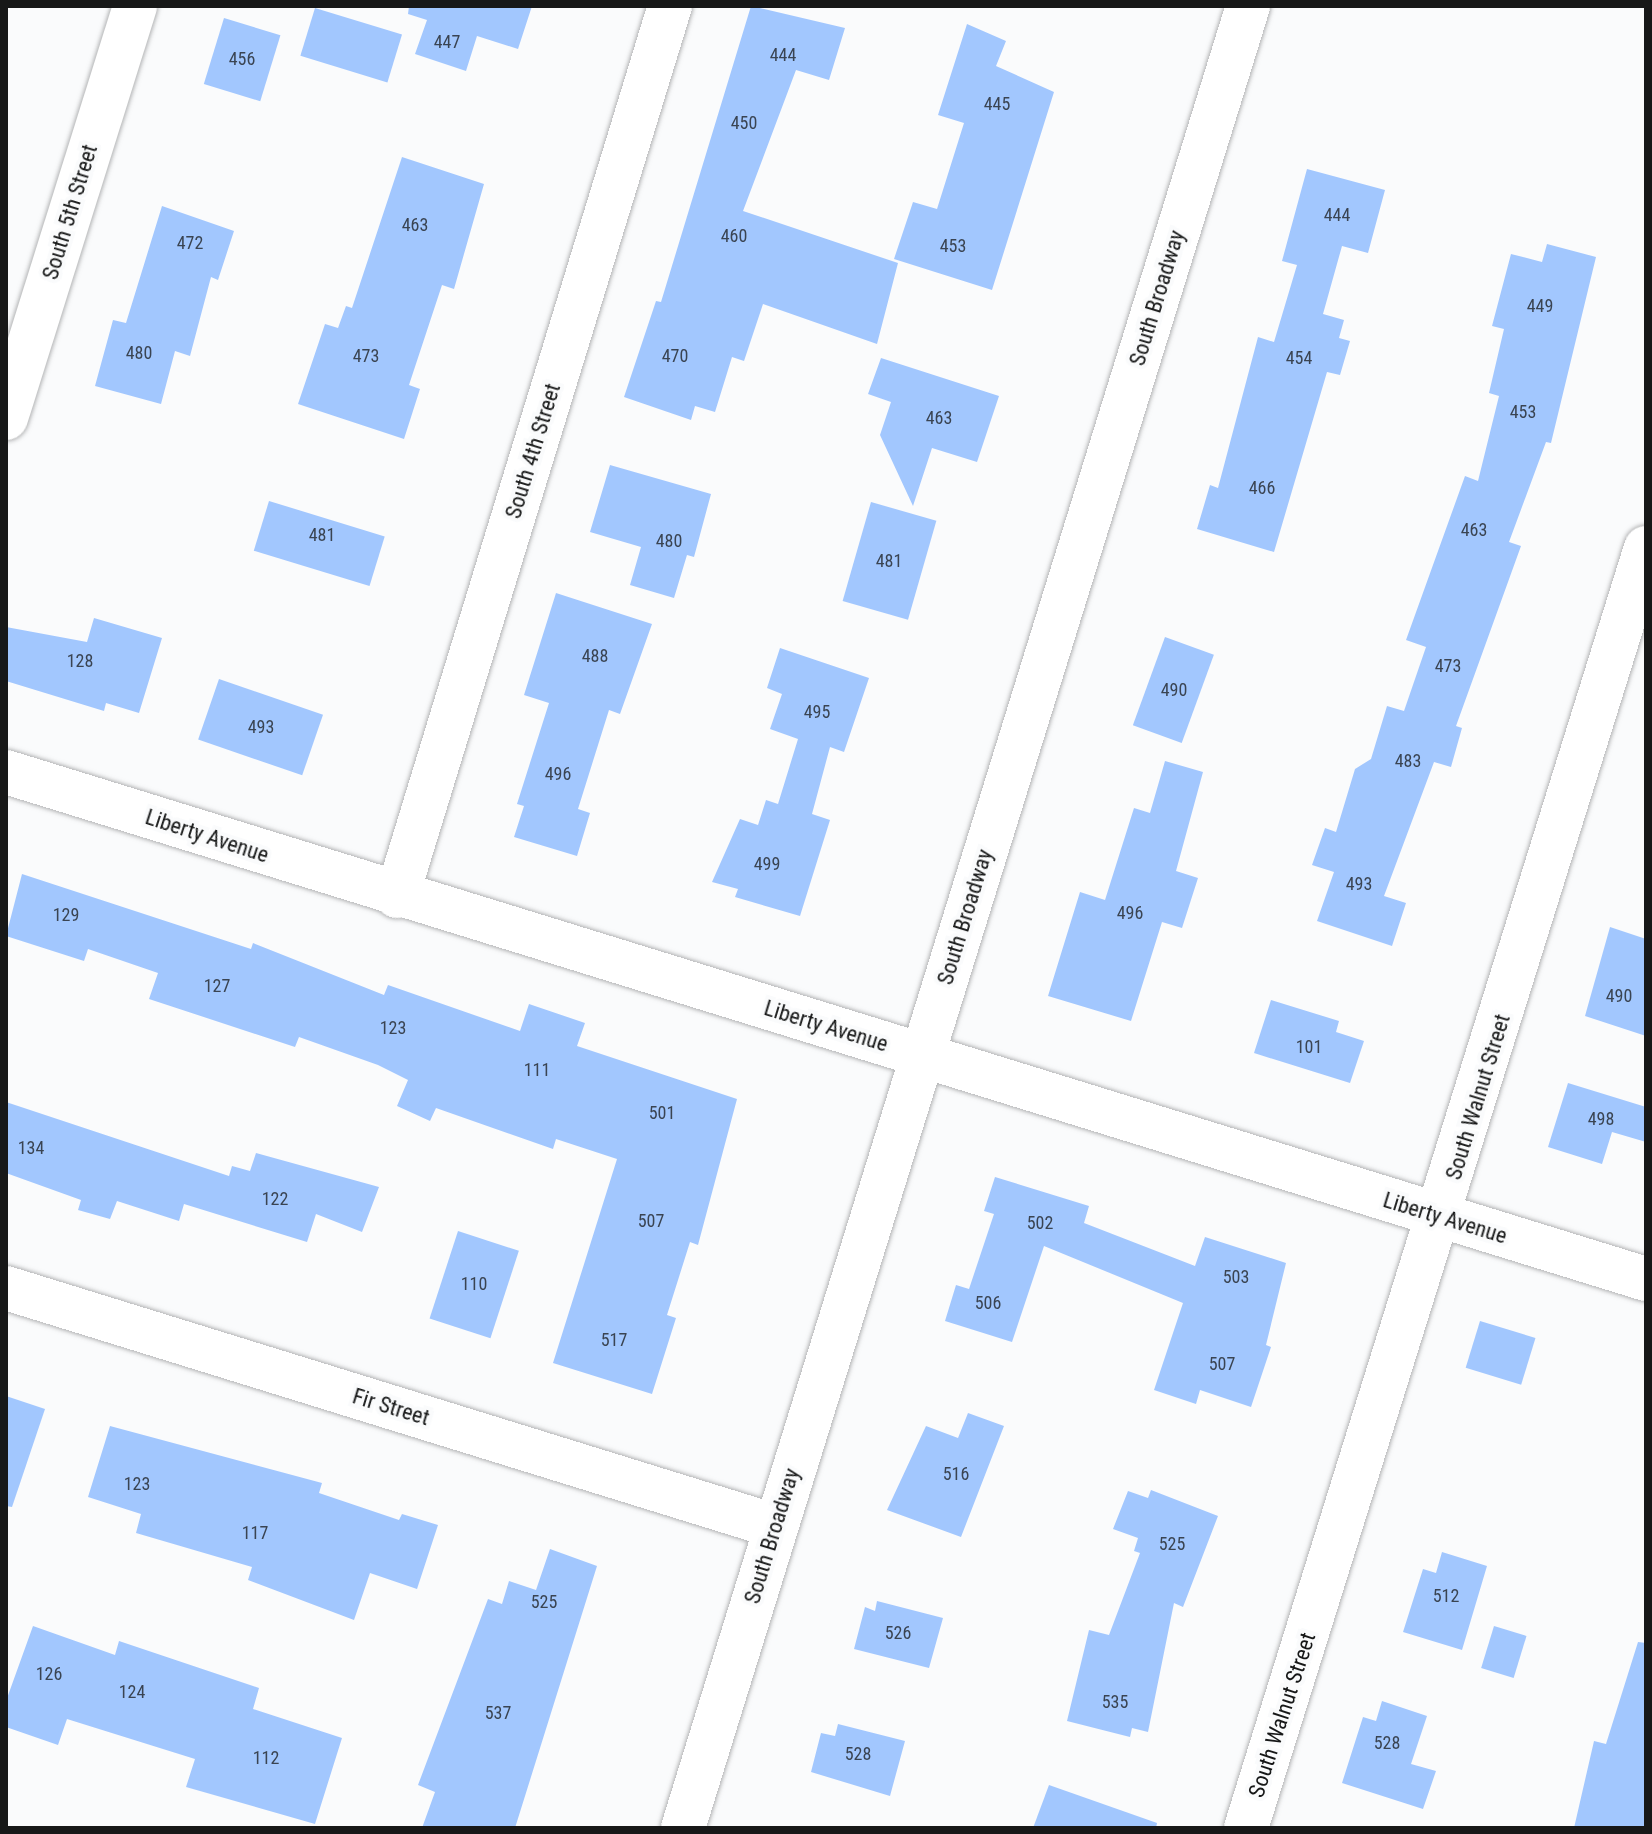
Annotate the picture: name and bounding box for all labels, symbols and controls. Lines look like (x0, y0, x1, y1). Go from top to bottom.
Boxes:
house number: 447 (434, 31, 460, 53)
house number: 444 (770, 44, 796, 66)
house number: 456 (229, 48, 255, 70)
house number: 445 (984, 93, 1010, 115)
house number: 450 (731, 112, 757, 134)
street label: South 5th Street (37, 141, 103, 283)
house number: 444 (1324, 204, 1350, 226)
house number: 463 (402, 214, 428, 236)
house number: 460 (721, 225, 747, 247)
street label: South Broadway (1124, 227, 1190, 369)
house number: 472 (177, 232, 203, 254)
house number: 453 (940, 235, 966, 257)
house number: 449 (1527, 295, 1553, 317)
house number: 480 (126, 342, 152, 364)
house number: 473 (353, 345, 379, 367)
house number: 470 (662, 345, 688, 367)
house number: 454 (1286, 347, 1312, 369)
street label: South 4th Street (500, 380, 566, 522)
house number: 453 (1510, 401, 1536, 423)
house number: 463 (926, 407, 952, 429)
house number: 466 (1249, 477, 1275, 499)
house number: 463 (1461, 519, 1487, 541)
house number: 481 (309, 524, 335, 546)
house number: 480 (656, 530, 682, 552)
house number: 481 (876, 550, 902, 572)
house number: 488 (582, 645, 608, 667)
house number: 128 (67, 650, 93, 672)
house number: 473 (1435, 655, 1461, 677)
house number: 490 (1161, 679, 1187, 701)
house number: 495 (804, 701, 830, 723)
house number: 493 (248, 716, 274, 738)
house number: 483 (1395, 750, 1421, 772)
house number: 496 (545, 763, 571, 785)
street label: Liberty Avenue (142, 804, 272, 868)
street label: South Broadway (932, 846, 998, 988)
house number: 499 (754, 853, 780, 875)
house number: 493 (1346, 873, 1372, 895)
house number: 496 (1117, 902, 1143, 924)
house number: 129 (53, 904, 79, 926)
house number: 127 (204, 975, 230, 997)
house number: 490 (1606, 985, 1632, 1007)
street label: Liberty Avenue (761, 995, 891, 1057)
street label: South Walnut Street (1440, 1011, 1516, 1183)
house number: 123 (380, 1017, 406, 1039)
house number: 101 (1296, 1036, 1322, 1058)
house number: 111 (524, 1059, 550, 1081)
house number: 501 (649, 1102, 675, 1124)
house number: 498 (1588, 1108, 1614, 1130)
house number: 134 (18, 1137, 44, 1159)
street label: Liberty Avenue (1380, 1187, 1510, 1249)
house number: 122 (262, 1188, 288, 1210)
house number: 507 (638, 1210, 664, 1232)
house number: 502 (1027, 1212, 1053, 1234)
house number: 503 (1223, 1266, 1249, 1288)
house number: 110 (461, 1273, 487, 1295)
house number: 506 (975, 1292, 1001, 1314)
house number: 517 (601, 1329, 627, 1351)
house number: 507 (1209, 1353, 1235, 1375)
street label: Fir Street (349, 1383, 433, 1431)
house number: 516 (943, 1463, 969, 1485)
street label: South Broadway (739, 1465, 805, 1607)
house number: 123 (124, 1473, 150, 1495)
house number: 117 (242, 1522, 268, 1544)
house number: 525 (1159, 1533, 1185, 1555)
house number: 512 (1433, 1585, 1459, 1607)
house number: 525 (531, 1591, 557, 1613)
house number: 526 (885, 1622, 911, 1644)
street label: South Walnut Street (1243, 1629, 1321, 1801)
house number: 126 (36, 1663, 62, 1685)
house number: 124 (119, 1681, 145, 1703)
house number: 535 (1102, 1691, 1128, 1713)
house number: 537 (485, 1702, 511, 1724)
house number: 528 (1374, 1732, 1400, 1754)
house number: 528 (845, 1743, 871, 1765)
house number: 112 (253, 1747, 279, 1769)

